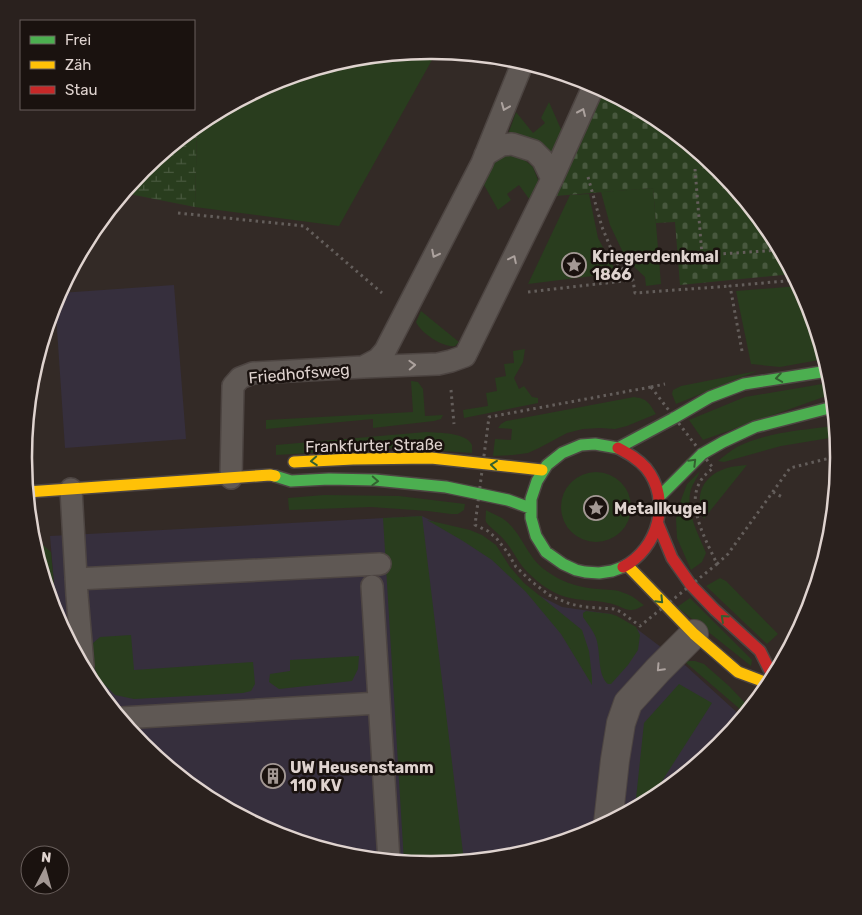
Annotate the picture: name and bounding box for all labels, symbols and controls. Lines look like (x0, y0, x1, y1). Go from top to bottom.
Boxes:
legend (20, 20, 195, 110)
text: Frei (65, 31, 91, 49)
text: Zäh (65, 56, 91, 74)
text: Stau (65, 81, 98, 99)
one-way arrow (500, 102, 511, 111)
one-way arrow (576, 108, 586, 117)
place label: Kriegerdenkmal 1866 (592, 247, 719, 284)
one-way arrow (431, 249, 441, 258)
place icon: Kriegerdenkmal 1866 (561, 252, 587, 278)
one-way arrow (507, 255, 517, 264)
street label: Friedhofsweg (248, 360, 350, 387)
one-way arrow (408, 360, 416, 371)
one-way arrow (775, 373, 784, 383)
street label: Frankfurter Straße (305, 435, 443, 456)
one-way arrow (310, 455, 318, 466)
one-way arrow (688, 459, 697, 468)
one-way arrow (489, 460, 497, 471)
one-way arrow (371, 475, 379, 486)
place icon: Metallkugel (583, 495, 609, 521)
place label: Metallkugel (614, 499, 707, 518)
one-way arrow (654, 595, 663, 604)
one-way arrow (720, 615, 729, 624)
one-way arrow (657, 662, 666, 671)
place label: UW Heusenstamm 110 KV (290, 758, 434, 795)
building icon: UW Heusenstamm 110 KV (260, 763, 286, 789)
north arrow (20, 845, 70, 895)
text: N (40, 849, 52, 867)

